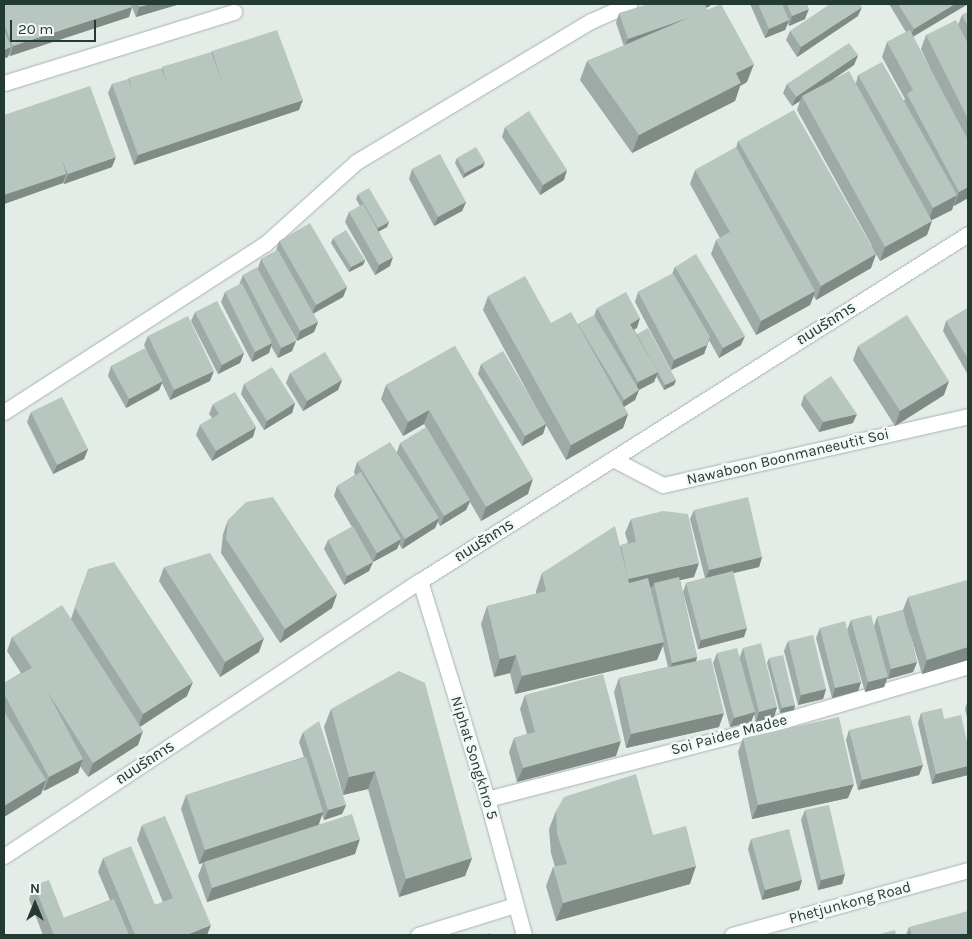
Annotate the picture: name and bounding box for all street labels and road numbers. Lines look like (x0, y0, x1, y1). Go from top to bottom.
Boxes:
street label: ถนนรัถการ (793, 299, 859, 349)
street label: Nawaboon Boonmaneeutit Soi (685, 425, 891, 489)
street label: ถนนรัถการ (451, 516, 517, 566)
street label: Niphat Songkhro 5 (447, 694, 501, 822)
street label: Soi Paidee Madee (669, 711, 789, 759)
street label: ถนนรัถการ (112, 737, 178, 789)
street label: Phetjunkong Road (787, 878, 913, 928)

